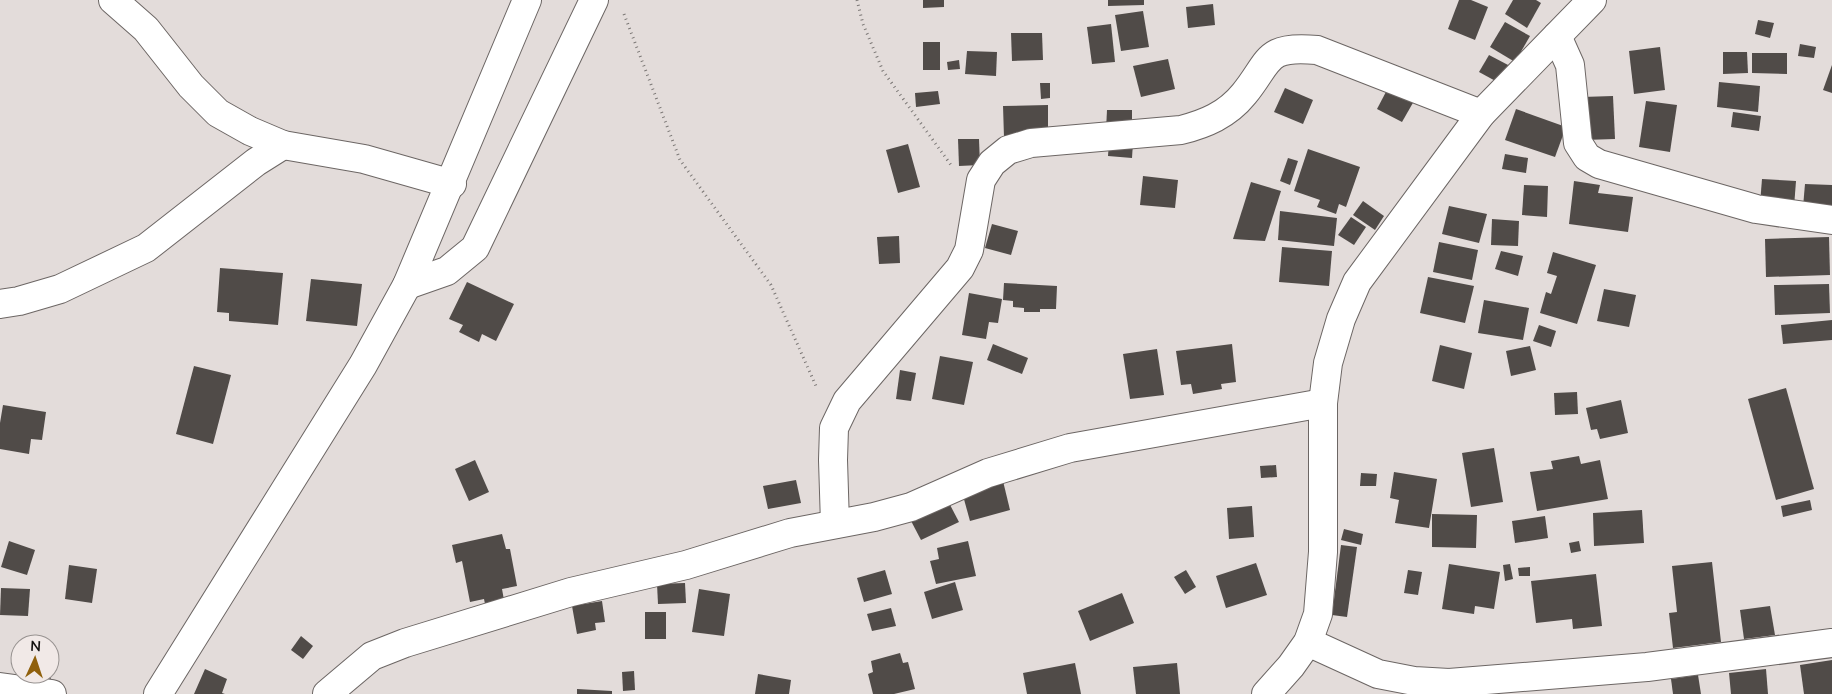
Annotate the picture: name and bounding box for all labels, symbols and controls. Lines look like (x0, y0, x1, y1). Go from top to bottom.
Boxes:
north arrow (10, 634, 60, 684)
text: N (30, 637, 42, 654)

